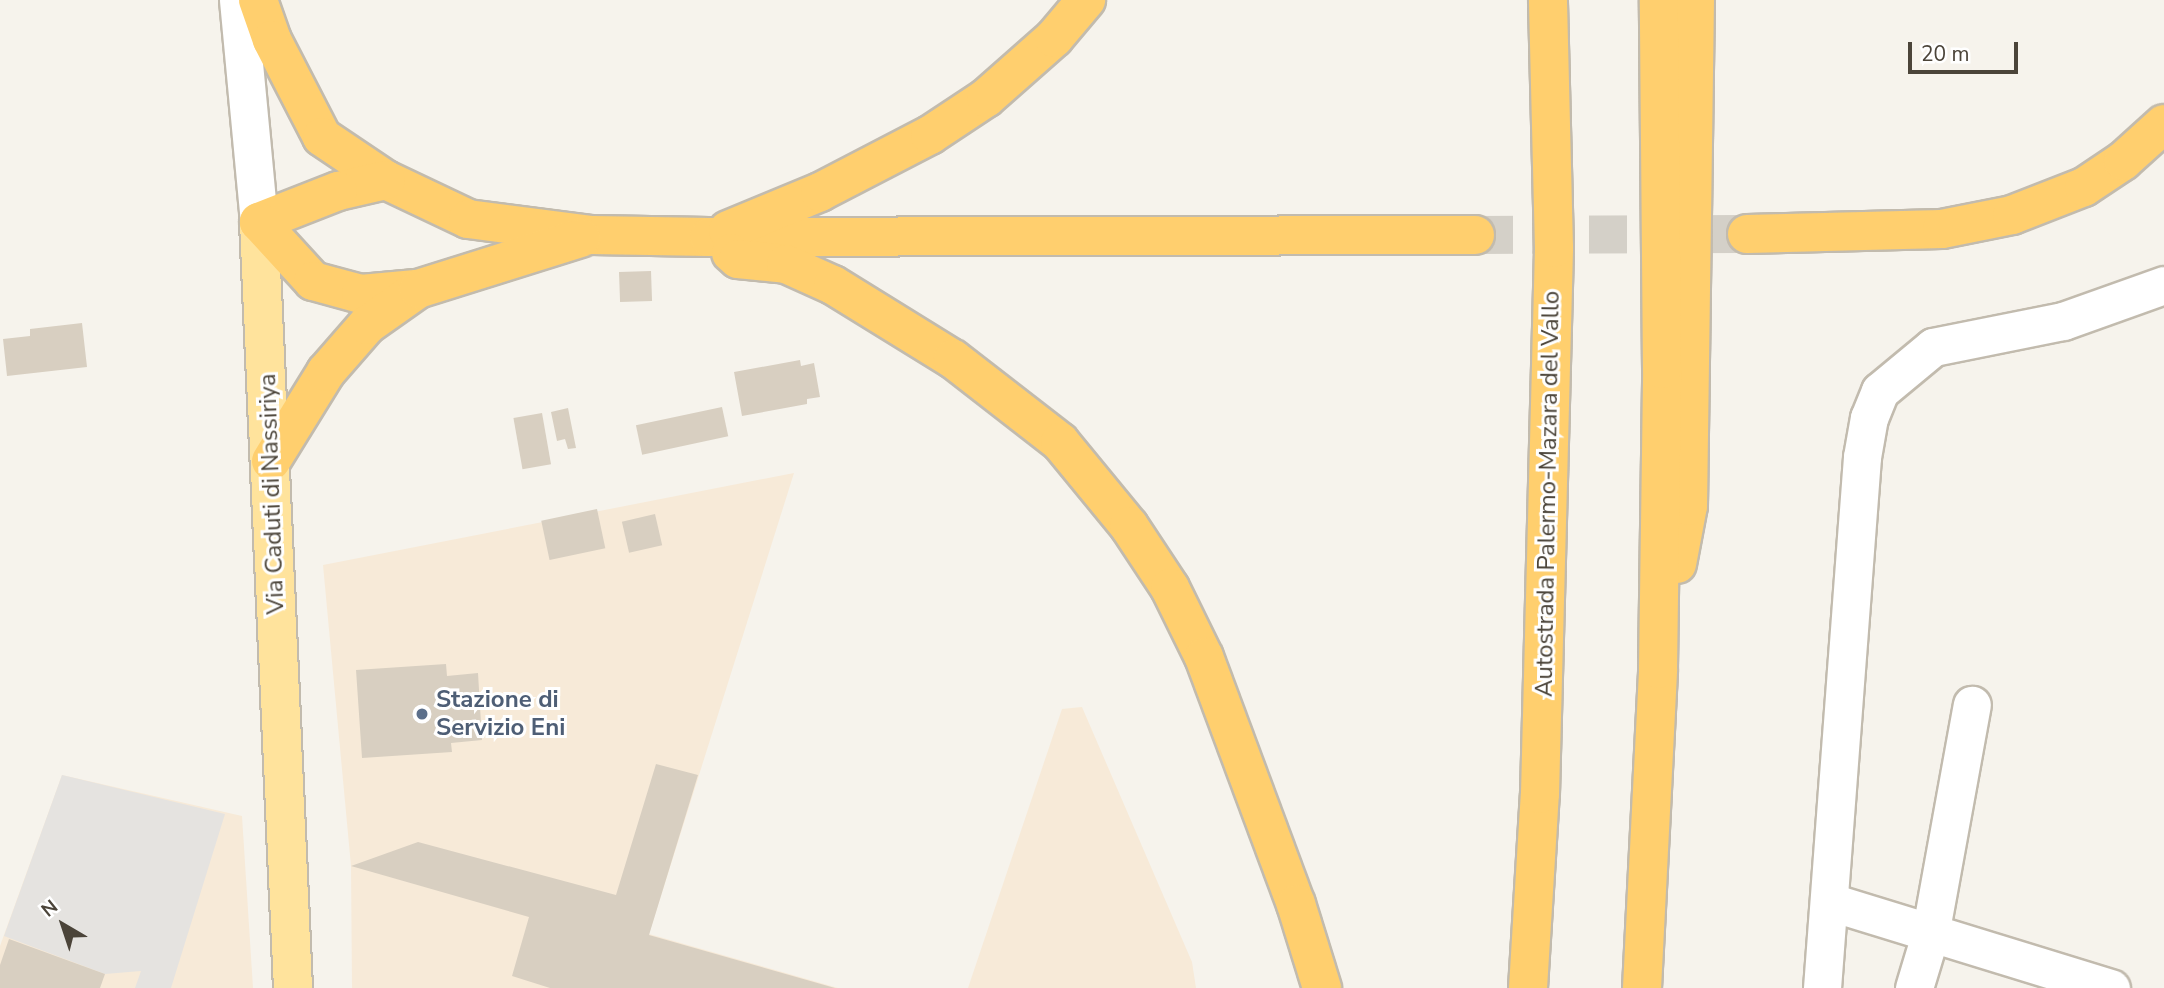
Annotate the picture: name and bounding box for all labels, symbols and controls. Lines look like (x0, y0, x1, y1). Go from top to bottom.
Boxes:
scale bar (1912, 28, 2022, 72)
text: 20 m (1921, 40, 1970, 68)
street label: Autostrada Palermo-Mazara del Vallo (1530, 291, 1566, 697)
street label: Via Caduti di Nassiriya (253, 373, 291, 615)
place label: Stazione di Servizio Eni (436, 686, 565, 742)
marker: Stazione di Servizio Eni (414, 706, 430, 722)
north arrow (28, 890, 98, 960)
text: N (36, 894, 63, 923)

